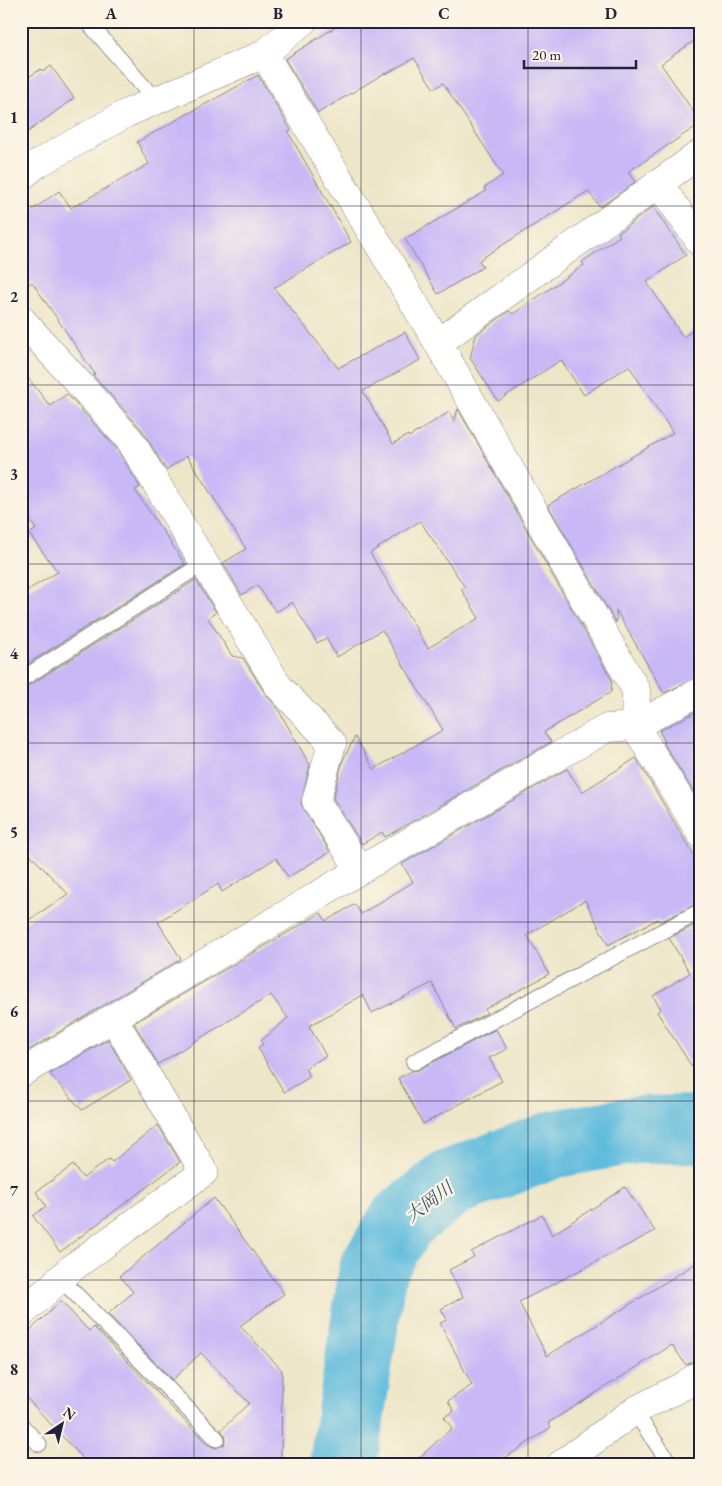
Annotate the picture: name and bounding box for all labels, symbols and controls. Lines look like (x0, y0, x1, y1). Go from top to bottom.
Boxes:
text: A (104, 3, 117, 24)
text: B (273, 3, 283, 24)
text: C (438, 3, 450, 24)
text: D (605, 3, 617, 24)
scale bar (524, 38, 637, 70)
text: 20 m (532, 45, 561, 64)
text: 1 (10, 107, 18, 128)
text: 2 (10, 286, 19, 307)
text: 3 (10, 464, 18, 485)
text: 4 (10, 643, 19, 664)
text: 5 (10, 822, 18, 843)
text: 6 (10, 1001, 19, 1022)
water label: 大岡川 (400, 1175, 459, 1227)
text: 7 (10, 1180, 19, 1201)
text: 8 (10, 1359, 18, 1380)
north arrow (38, 1398, 88, 1448)
text: N (60, 1403, 80, 1424)

